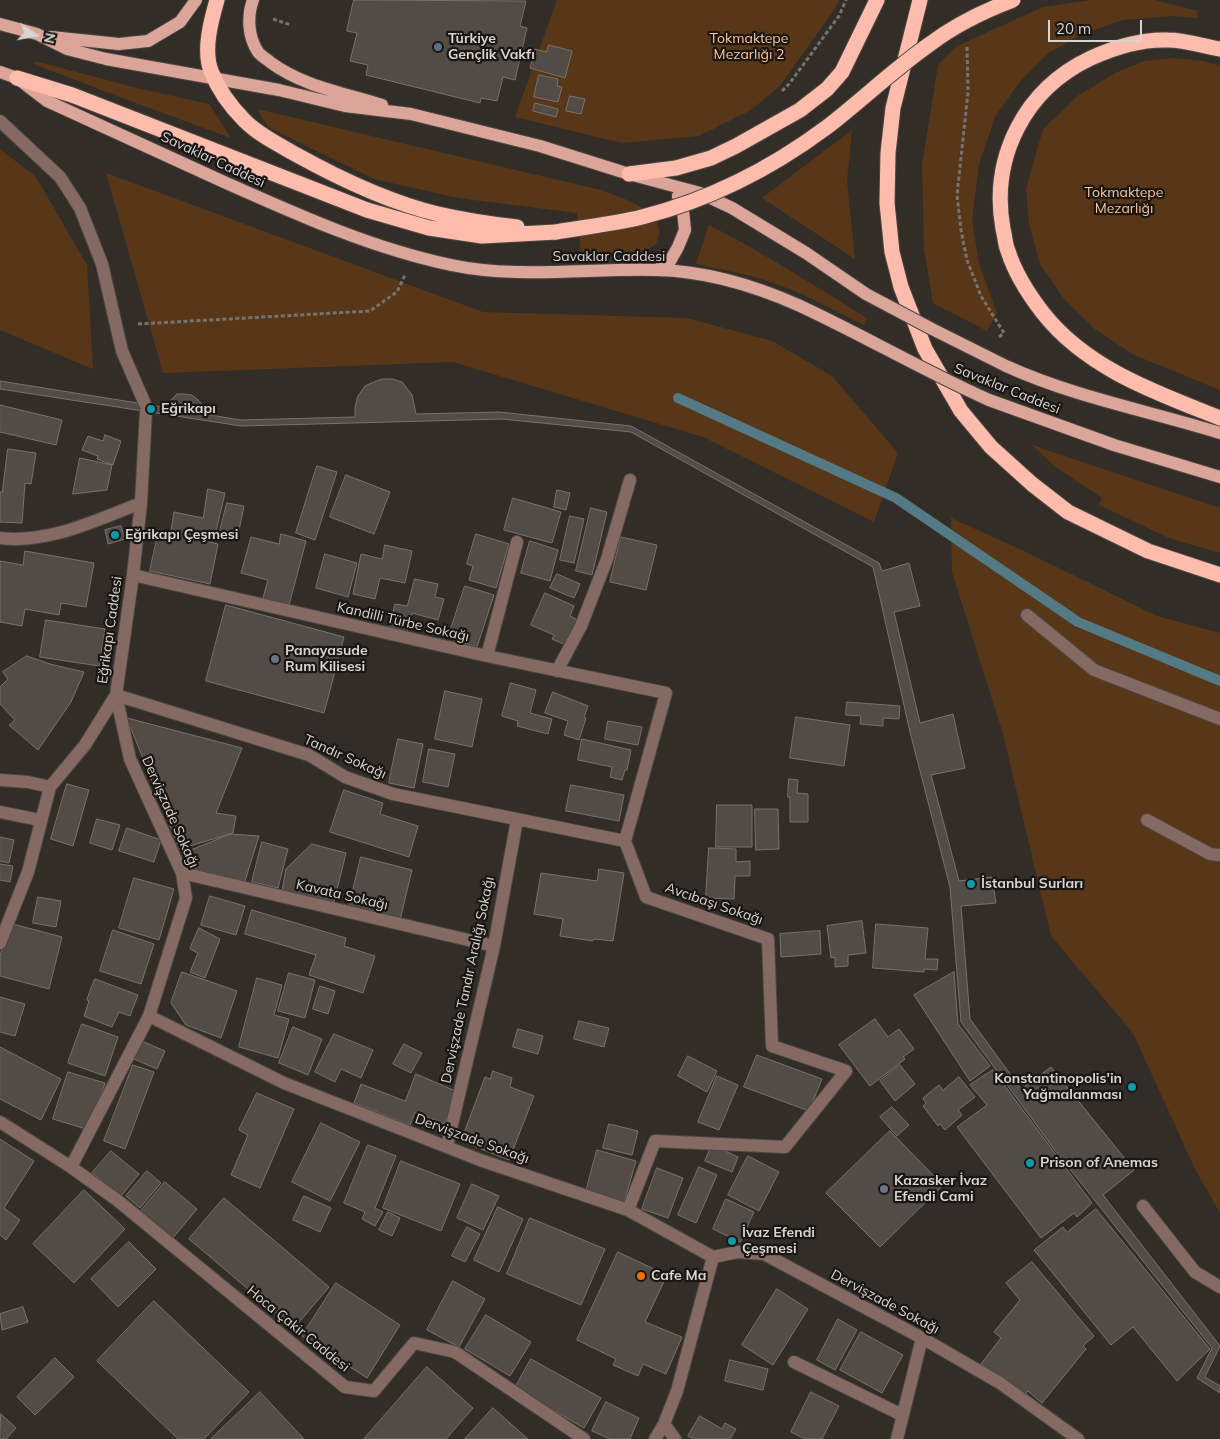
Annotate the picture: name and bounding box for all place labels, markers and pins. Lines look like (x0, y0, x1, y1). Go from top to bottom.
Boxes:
place label: Türkiye Gençlik Vakfı (448, 31, 535, 64)
marker: Türkiye Gençlik Vakfı (432, 41, 444, 53)
place label: Eğrikapı (161, 401, 216, 417)
marker: Eğrikapı (145, 403, 157, 415)
place label: Eğrikapı Çeşmesi (125, 527, 238, 543)
marker: Eğrikapı Çeşmesi (109, 529, 121, 541)
place label: Panayasude Rum Kilisesi (285, 643, 368, 676)
marker: Panayasude Rum Kilisesi (269, 653, 281, 665)
place label: İstanbul Surları (981, 876, 1083, 892)
marker: İstanbul Surları (965, 878, 977, 890)
place label: Konstantinopolis'in Yağmalanması (994, 1071, 1122, 1104)
marker: Konstantinopolis'in Yağmalanması (1126, 1081, 1138, 1093)
place label: Prison of Anemas (1040, 1155, 1158, 1171)
marker: Prison of Anemas (1024, 1157, 1036, 1169)
place label: Kazasker İvaz Efendi Cami (894, 1173, 987, 1206)
marker: Kazasker İvaz Efendi Cami (878, 1183, 890, 1195)
place label: İvaz Efendi Çeşmesi (742, 1225, 815, 1258)
marker: İvaz Efendi Çeşmesi (726, 1235, 738, 1247)
place label: Cafe Ma (651, 1268, 706, 1284)
marker: Cafe Ma (635, 1270, 647, 1282)

